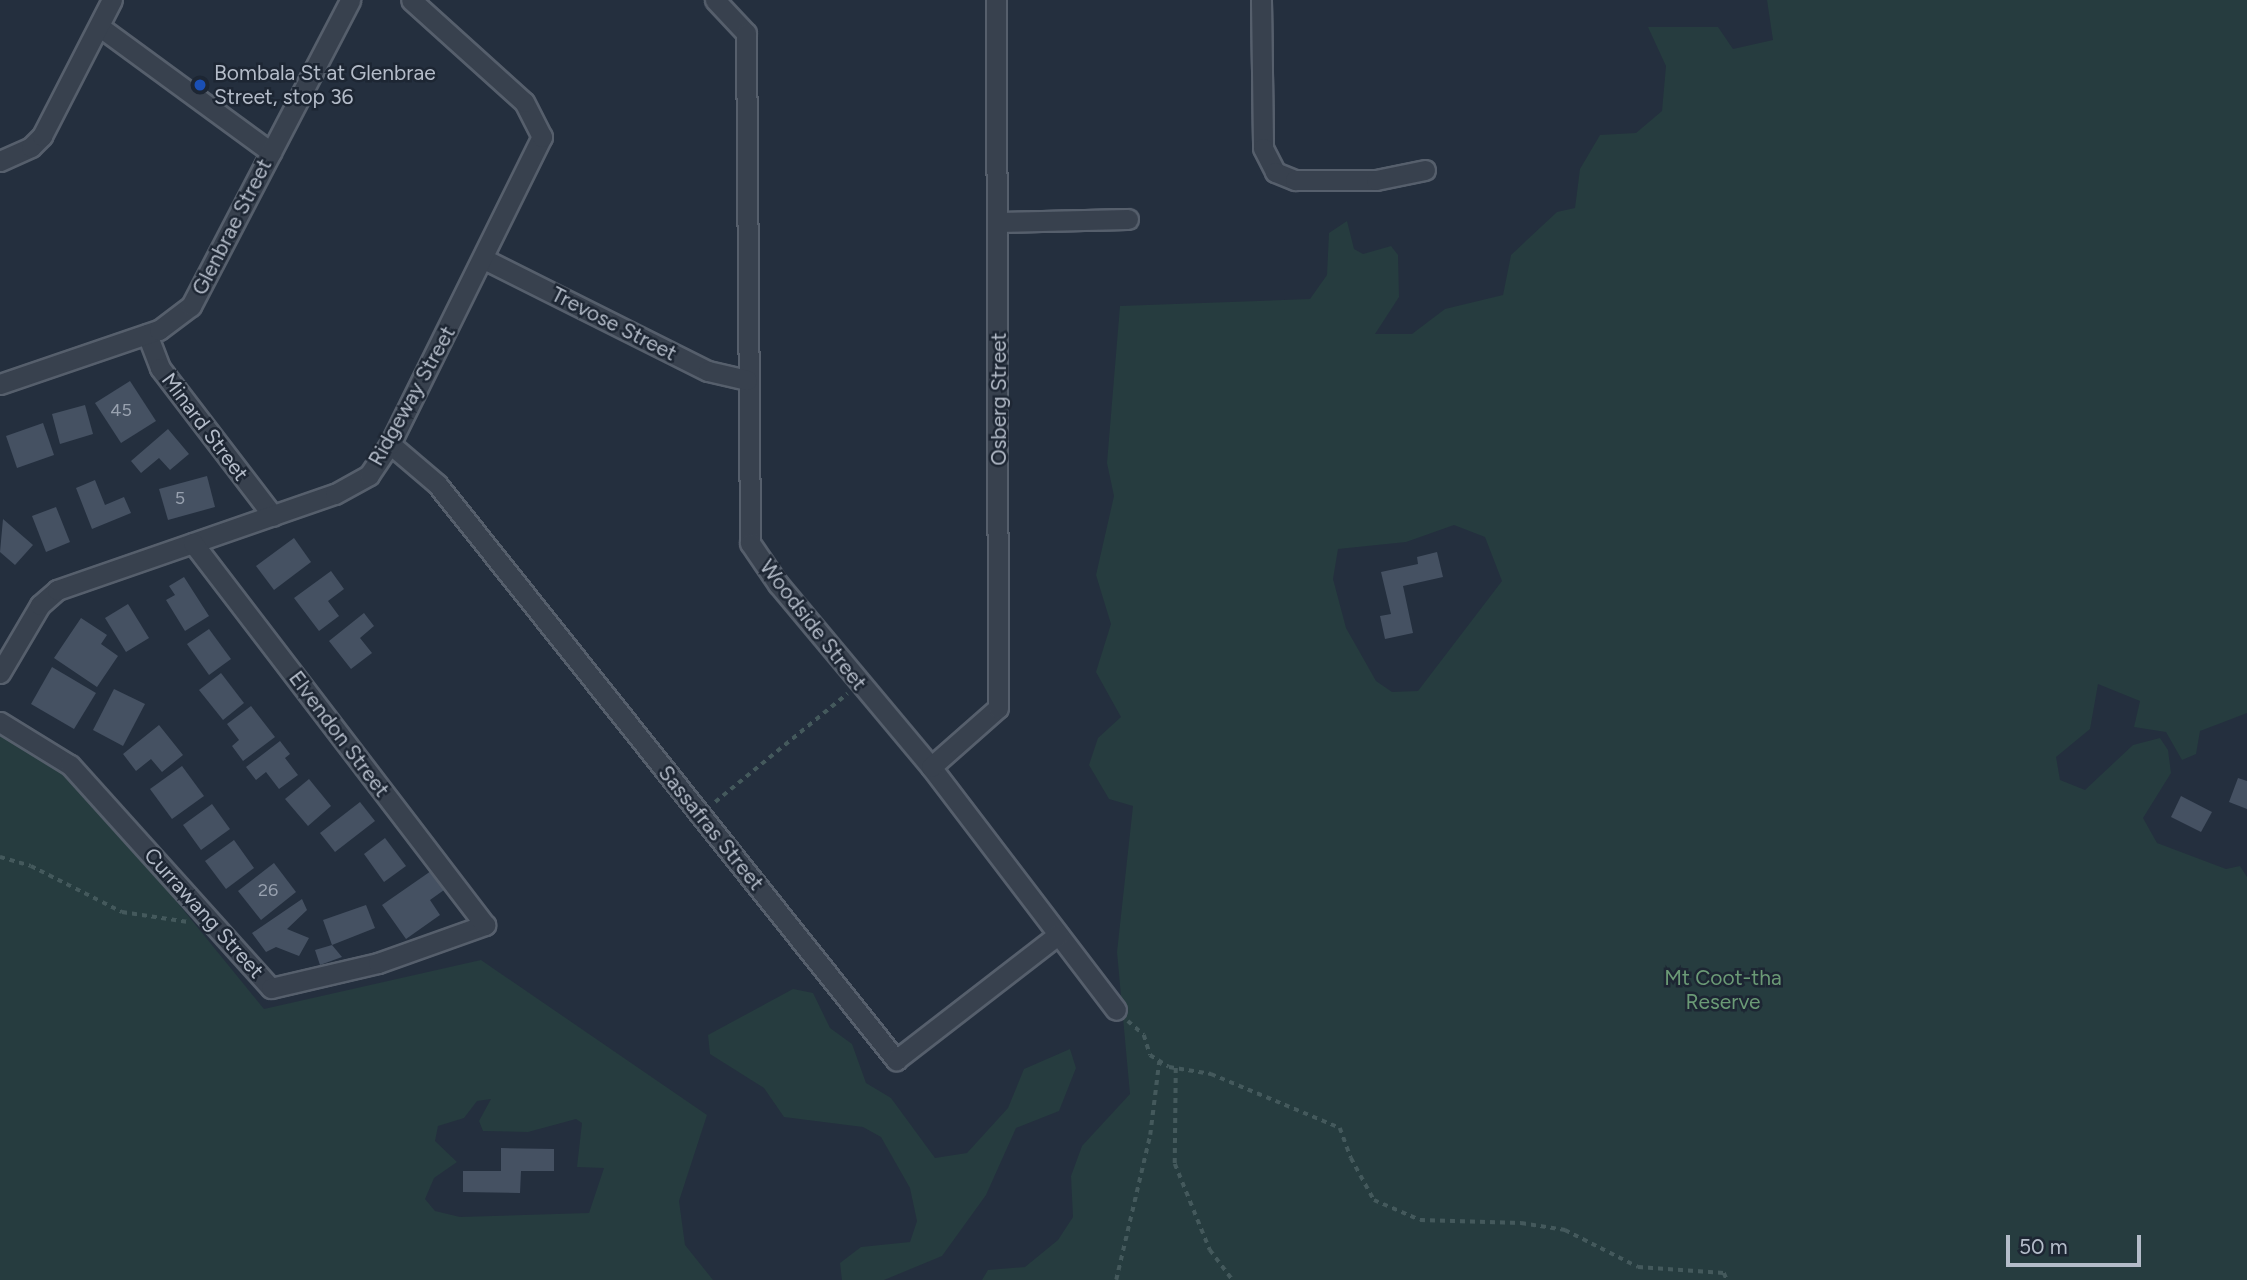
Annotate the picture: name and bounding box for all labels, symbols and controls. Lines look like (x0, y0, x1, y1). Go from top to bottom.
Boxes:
place label: Bombala St at Glenbrae Street, stop 36 (214, 60, 436, 110)
marker: Bombala St at Glenbrae Street, stop 36 (192, 77, 208, 93)
street label: Glenbrae Street (187, 155, 277, 299)
street label: Trevose Street (547, 282, 681, 366)
street label: Ridgeway Street (363, 322, 461, 470)
street label: Osberg Street (986, 332, 1012, 466)
street label: Minard Street (156, 368, 254, 486)
house number: 45 (110, 399, 132, 421)
house number: 5 (175, 487, 185, 509)
street label: Woodside Street (754, 555, 872, 695)
street label: Elvendon Street (283, 666, 395, 802)
street label: Sassafras Street (653, 761, 769, 895)
street label: Currawang Street (139, 843, 269, 983)
house number: 26 (258, 879, 278, 901)
park label: Mt Coot-tha Reserve (1664, 965, 1782, 1015)
scale bar (2009, 1220, 2144, 1264)
text: 50 m (2019, 1234, 2068, 1259)

